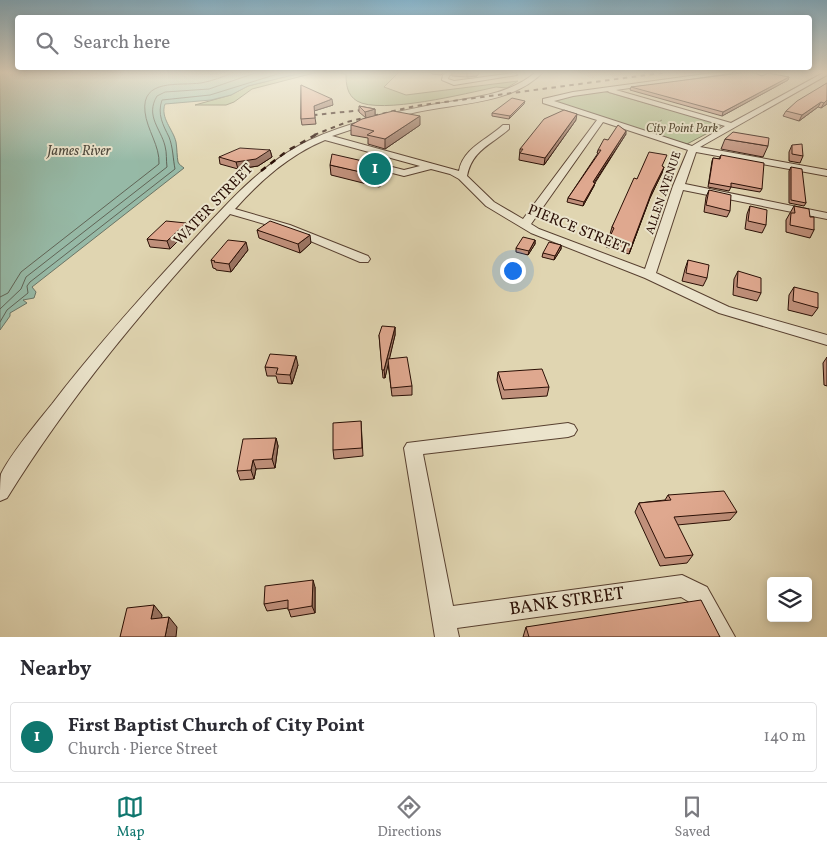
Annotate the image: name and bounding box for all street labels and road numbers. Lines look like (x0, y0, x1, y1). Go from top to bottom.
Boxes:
street label: ALLEN AVENUE (642, 149, 686, 237)
street label: WATER STREET (169, 159, 259, 251)
street label: PIERCE STREET (524, 200, 632, 260)
street label: BANK STREET (508, 581, 627, 622)

